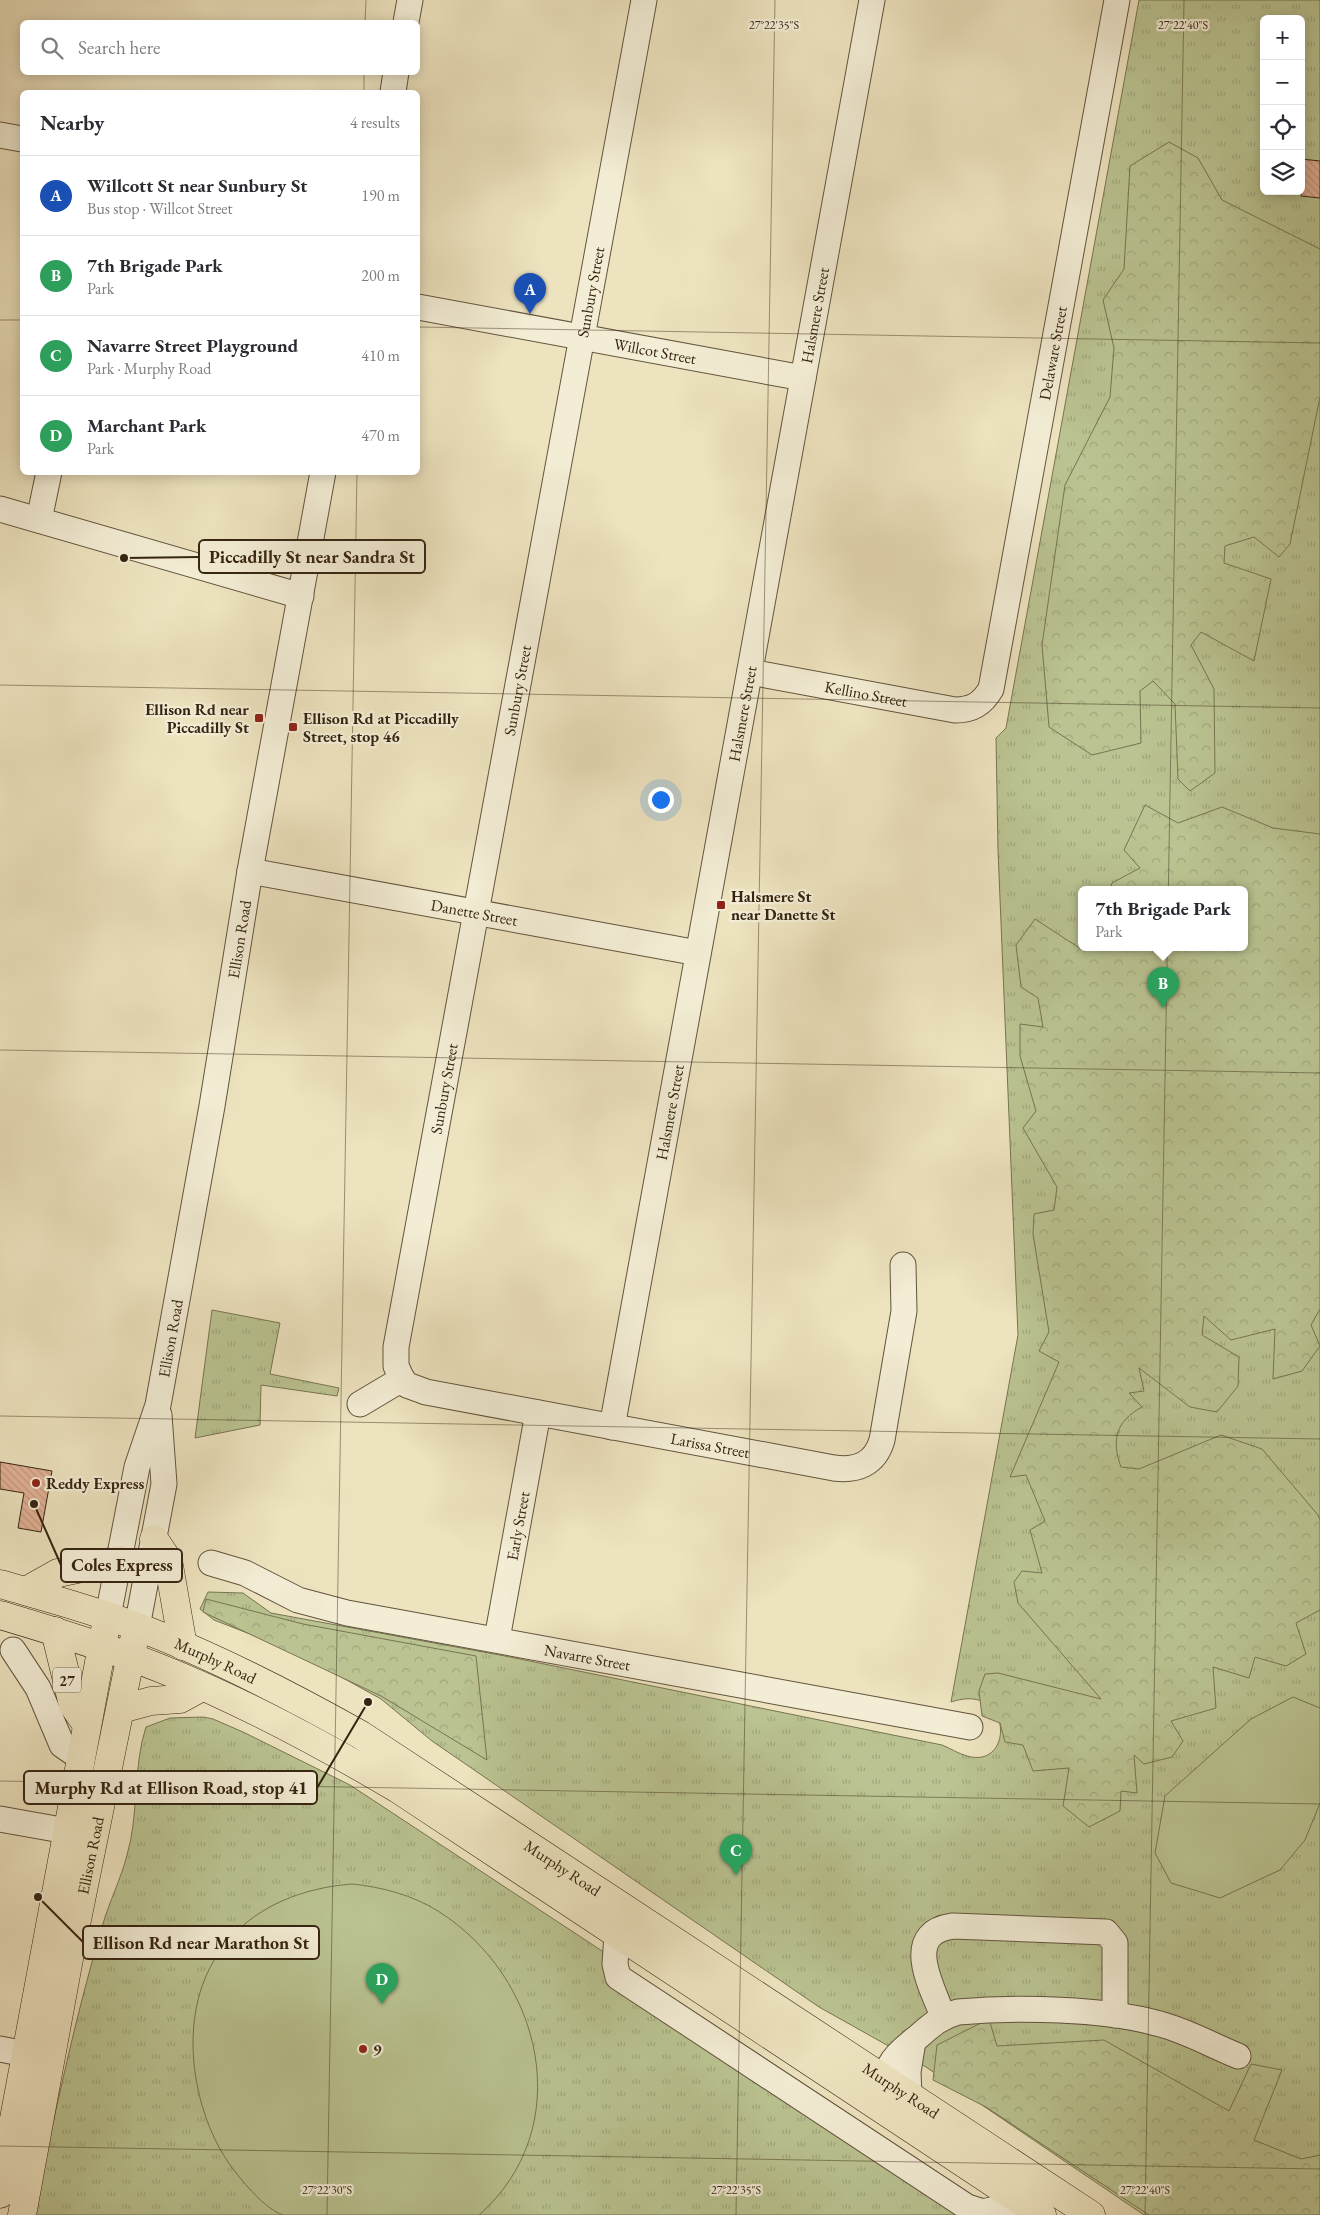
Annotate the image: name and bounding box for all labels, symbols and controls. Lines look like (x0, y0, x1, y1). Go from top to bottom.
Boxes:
map controls (1260, 15, 1305, 195)
button: + (1260, 15, 1305, 60)
text: 27°22'35"S (749, 17, 799, 33)
text: 27°22'40"S (1158, 17, 1208, 33)
search box (20, 20, 420, 75)
icon: search (38, 34, 66, 62)
text: Search here (78, 35, 160, 60)
button: − (1260, 60, 1305, 105)
button: locate (1260, 105, 1305, 150)
text: Nearby (40, 109, 104, 136)
text: 4 results (350, 112, 400, 133)
button: layers (1260, 150, 1305, 195)
text: Willcott St near Sunbury St (87, 173, 307, 198)
text: A (50, 185, 62, 206)
text: 190 m (361, 185, 400, 206)
text: Bus stop · Willcot Street (87, 198, 233, 219)
street label: Sunbury Street (572, 245, 609, 339)
text: 7th Brigade Park (87, 253, 223, 278)
text: B (51, 265, 61, 286)
text: 200 m (361, 265, 400, 286)
street label: Halsmere Street (796, 266, 834, 365)
pin: A (514, 273, 546, 314)
text: Park (87, 278, 114, 299)
street label: Delaware Street (1034, 304, 1071, 402)
text: Navarre Street Playground (87, 333, 298, 358)
street label: Willcot Street (612, 333, 698, 369)
text: C (50, 345, 62, 366)
text: 410 m (361, 345, 400, 366)
text: Park · Murphy Road (87, 358, 211, 379)
text: Marchant Park (87, 413, 206, 438)
text: D (50, 425, 62, 446)
text: 470 m (361, 425, 400, 446)
text: Park (87, 438, 114, 459)
callout: Piccadilly St near Sandra St (199, 540, 425, 573)
text: Piccadilly St near Sandra St (209, 545, 415, 568)
street label: Sunbury Street (498, 643, 536, 737)
street label: Halsmere Street (723, 664, 761, 763)
street label: Kellino Street (823, 676, 909, 711)
place label: Ellison Rd near Piccadilly St (145, 699, 249, 738)
place label: Ellison Rd at Piccadilly Street, stop 46 (303, 708, 459, 747)
marker: Ellison Rd near Piccadilly St (253, 712, 265, 724)
marker: Ellison Rd at Piccadilly Street, stop 46 (287, 721, 299, 733)
your location (648, 787, 674, 813)
place label: Halsmere St near Danette St (731, 886, 836, 925)
popup (1078, 886, 1248, 951)
street label: Danette Street (429, 894, 519, 930)
text: 7th Brigade Park (1095, 896, 1231, 921)
street label: Ellison Road (222, 898, 256, 980)
marker: Halsmere St near Danette St (715, 899, 727, 911)
text: Park (1095, 921, 1122, 942)
pin: B (1147, 967, 1179, 1008)
street label: Sunbury Street (425, 1042, 462, 1136)
street label: Halsmere Street (650, 1063, 688, 1162)
street label: Ellison Road (153, 1297, 188, 1379)
street label: Larissa Street (669, 1427, 752, 1463)
place label: Reddy Express (46, 1473, 144, 1494)
marker: Reddy Express (30, 1477, 42, 1489)
street label: Early Street (501, 1490, 534, 1562)
callout: Coles Express (61, 1549, 182, 1582)
text: Coles Express (71, 1553, 173, 1576)
street label: Murphy Road (172, 1632, 261, 1688)
street label: Navarre Street (543, 1639, 632, 1675)
road number: 27 (53, 1668, 81, 1692)
callout: Murphy Rd at Ellison Road, stop 41 (24, 1771, 317, 1804)
text: Murphy Rd at Ellison Road, stop 41 (34, 1776, 308, 1799)
street label: Ellison Road (72, 1814, 108, 1896)
pin: C (720, 1834, 752, 1875)
street label: Murphy Road (520, 1835, 606, 1901)
callout: Ellison Rd near Marathon St (83, 1926, 319, 1959)
text: Ellison Rd near Marathon St (93, 1931, 309, 1954)
pin: D (366, 1963, 398, 2004)
place label: 9 (373, 2039, 382, 2060)
marker: 9 (357, 2043, 369, 2055)
street label: Murphy Road (859, 2057, 944, 2123)
text: 27°22'30"S (302, 2182, 352, 2198)
text: 27°22'35"S (711, 2182, 761, 2198)
text: 27°22'40"S (1120, 2182, 1170, 2198)

